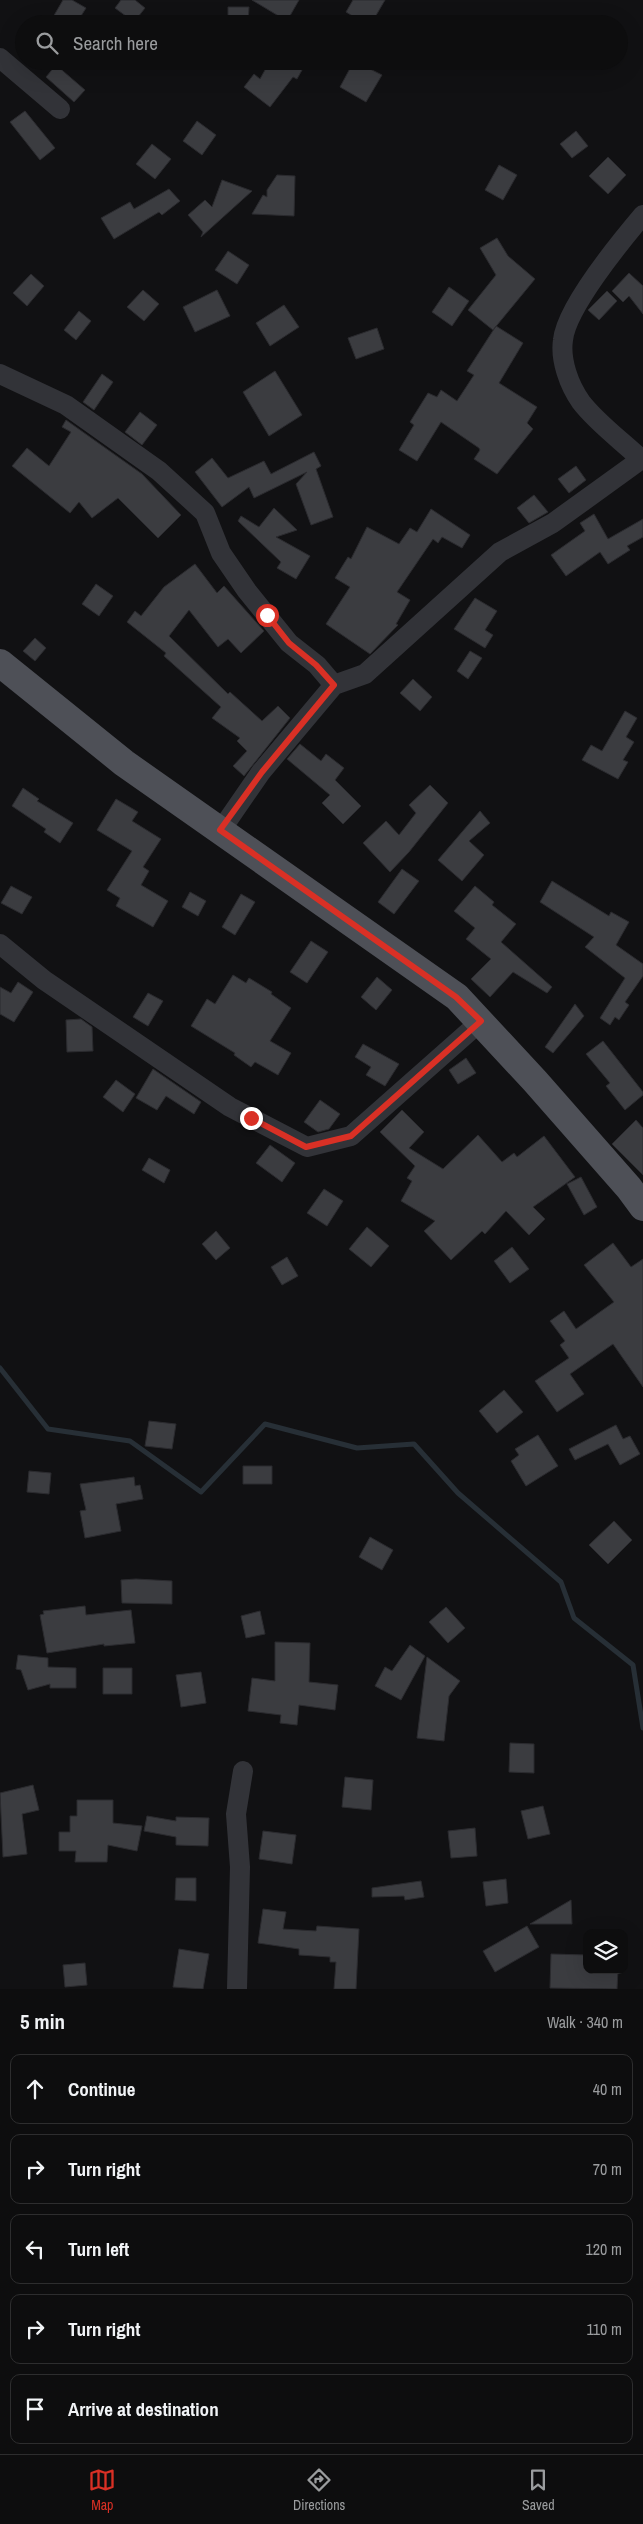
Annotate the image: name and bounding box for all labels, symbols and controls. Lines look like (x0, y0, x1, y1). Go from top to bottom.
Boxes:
search box (15, 15, 628, 70)
icon: search (33, 29, 61, 57)
text: Search here (73, 30, 158, 56)
route start (256, 604, 279, 627)
route end (240, 1107, 263, 1130)
map controls (583, 1929, 628, 1974)
button: layers (583, 1929, 628, 1974)
text: 5 min (20, 2007, 65, 2036)
text: Walk · 340 m (547, 2011, 623, 2033)
icon: ahead (21, 2075, 49, 2103)
text: Continue (68, 2076, 136, 2102)
text: 40 m (593, 2078, 622, 2100)
icon: right (21, 2155, 49, 2183)
text: Turn right (68, 2156, 140, 2182)
text: 70 m (593, 2158, 622, 2180)
icon: left (21, 2235, 49, 2263)
text: Turn left (68, 2236, 129, 2262)
text: 120 m (586, 2238, 622, 2260)
icon: right (21, 2315, 49, 2343)
text: Turn right (68, 2316, 140, 2342)
text: 110 m (586, 2318, 622, 2340)
icon: arrive (21, 2395, 49, 2423)
text: Arrive at destination (68, 2396, 219, 2422)
tab: Map (88, 2466, 116, 2514)
tab: Directions (293, 2466, 345, 2514)
tab: Saved (522, 2466, 555, 2514)

